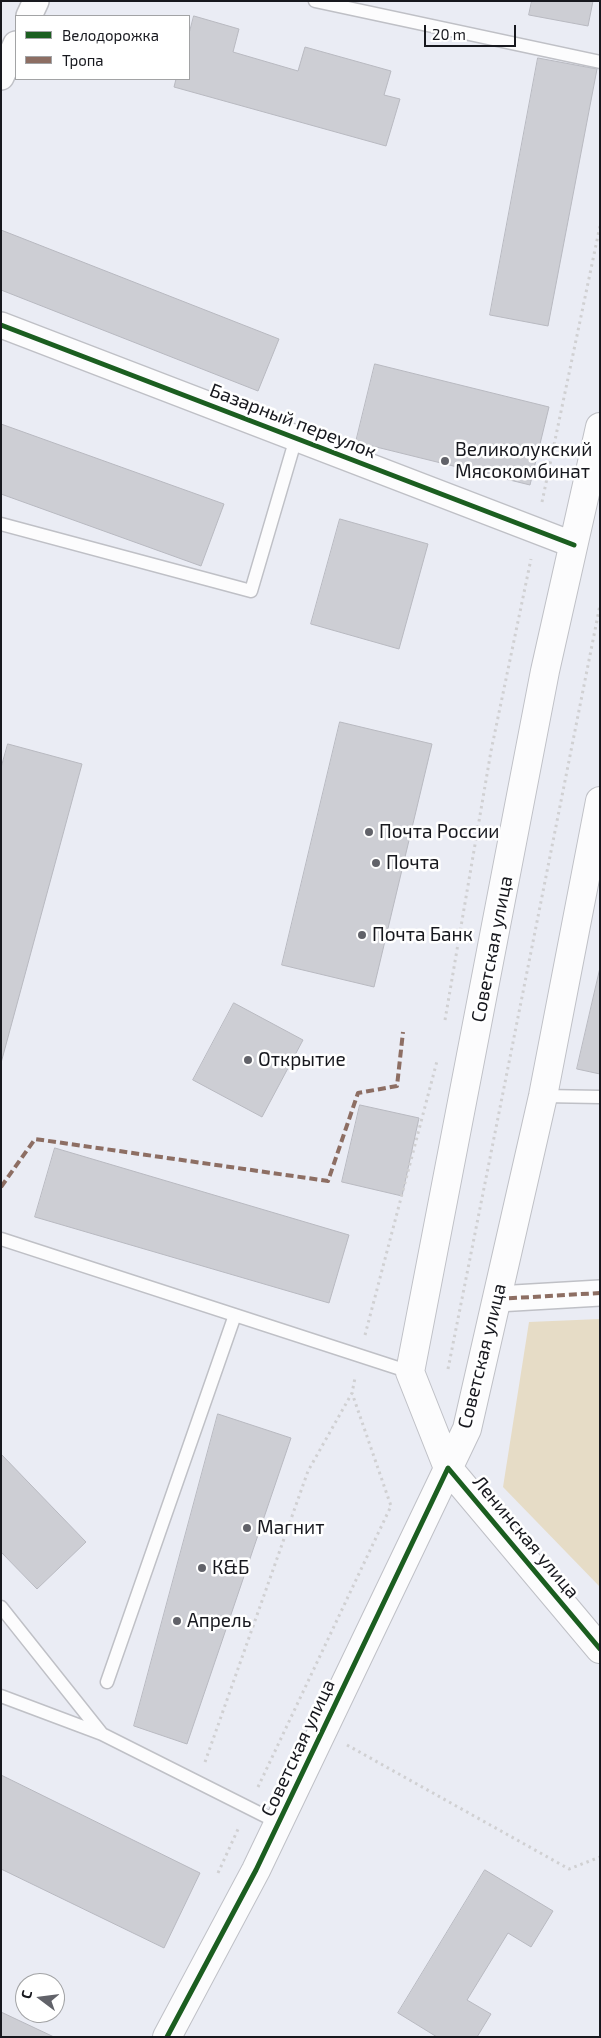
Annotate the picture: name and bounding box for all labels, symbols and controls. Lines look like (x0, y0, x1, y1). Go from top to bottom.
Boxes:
legend (15, 15, 190, 80)
scale bar (426, 15, 518, 47)
text: 20 m (432, 25, 466, 43)
text: Велодорожка (62, 26, 159, 44)
text: Тропа (62, 51, 104, 69)
street label: Базарный переулок (206, 379, 380, 463)
place label: Великолукский Мясокомбинат (455, 439, 592, 483)
marker: Великолукский Мясокомбинат (439, 455, 451, 467)
place label: Почта России (379, 821, 500, 843)
marker: Почта России (363, 826, 375, 838)
place label: Почта (386, 852, 439, 874)
marker: Почта (370, 857, 382, 869)
street label: Советская улица (467, 874, 517, 1024)
place label: Почта Банк (372, 924, 473, 946)
marker: Почта Банк (356, 929, 368, 941)
place label: Открытие (258, 1049, 346, 1071)
marker: Открытие (242, 1054, 254, 1066)
street label: Советская улица (453, 1281, 511, 1431)
street label: Ленинская улица (468, 1471, 584, 1603)
place label: Магнит (257, 1517, 324, 1539)
marker: Магнит (241, 1522, 253, 1534)
place label: К&Б (212, 1557, 249, 1579)
marker: К&Б (196, 1562, 208, 1574)
place label: Апрель (187, 1610, 252, 1632)
marker: Апрель (171, 1615, 183, 1627)
street label: Советская улица (256, 1676, 340, 1820)
north arrow (15, 1973, 65, 2023)
text: С (17, 1988, 35, 2000)

